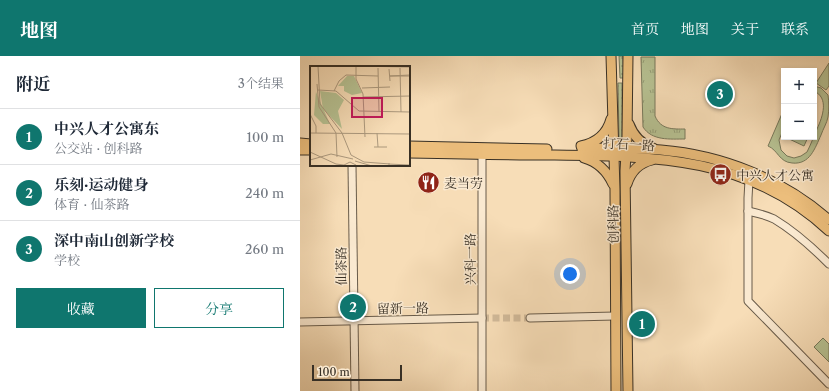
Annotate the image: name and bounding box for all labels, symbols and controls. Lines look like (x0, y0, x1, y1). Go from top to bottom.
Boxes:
text: 地图 (20, 19, 58, 42)
text: 首页 (631, 20, 659, 38)
text: 地图 (681, 20, 709, 38)
text: 关于 (731, 20, 759, 38)
text: 联系 (781, 20, 809, 38)
inset map (310, 66, 410, 166)
map controls (781, 68, 817, 140)
button: + (781, 68, 817, 104)
text: 附近 (16, 74, 50, 94)
text: 3个结果 (238, 75, 284, 91)
pin: 3 (707, 79, 733, 109)
button: − (781, 104, 817, 140)
text: 中兴人才公寓东 (54, 119, 159, 138)
text: 1 (26, 129, 32, 145)
text: 100 m (246, 129, 284, 145)
street label: 打石一路 (603, 135, 655, 153)
text: 公交站 · 创科路 (54, 140, 143, 156)
bus stop icon: 中兴人才公寓 (707, 162, 733, 188)
place label: 中兴人才公寓 (736, 167, 814, 183)
restaurant icon: 麦当劳 (416, 170, 442, 196)
text: 乐刻·运动健身 (54, 175, 148, 194)
place label: 麦当劳 (444, 175, 483, 191)
text: 2 (25, 185, 33, 201)
text: 240 m (245, 185, 284, 201)
text: 体育 · 仙茶路 (54, 196, 130, 212)
street label: 创科路 (605, 204, 621, 244)
text: 深中南山创新学校 (54, 231, 174, 250)
street label: 兴科一路 (462, 233, 478, 285)
text: 3 (25, 241, 33, 257)
text: 260 m (245, 241, 284, 257)
street label: 仙茶路 (333, 246, 349, 286)
text: 学校 (54, 252, 80, 268)
your location (560, 264, 580, 284)
button: 收藏 (16, 288, 146, 328)
button: 分享 (154, 288, 284, 328)
pin: 2 (340, 292, 366, 322)
street label: 留新一路 (377, 300, 429, 316)
pin: 1 (629, 309, 655, 339)
scale bar (312, 363, 402, 382)
text: 100 m (318, 365, 350, 379)

